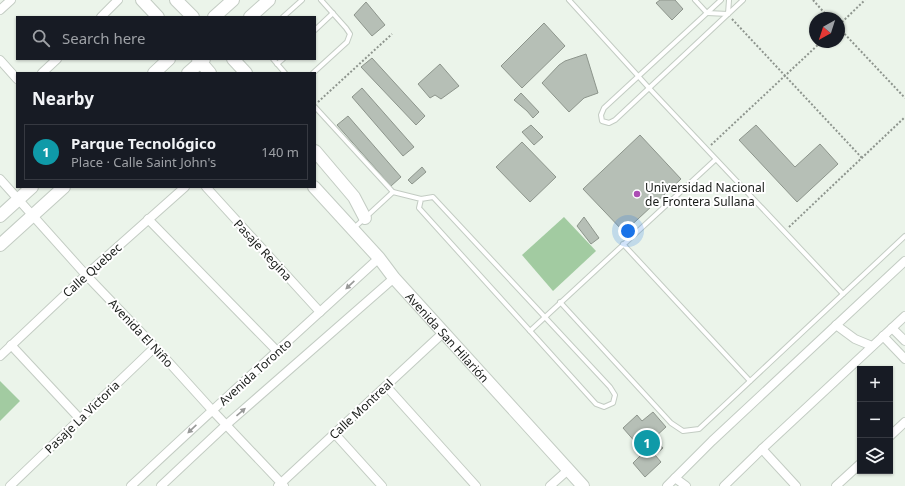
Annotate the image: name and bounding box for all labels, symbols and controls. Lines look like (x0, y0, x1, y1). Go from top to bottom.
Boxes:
north arrow (809, 12, 845, 48)
search box (16, 16, 316, 60)
icon: search (30, 27, 52, 49)
text: Search here (62, 28, 145, 48)
text: Nearby (32, 87, 94, 110)
text: Parque Tecnológico (71, 133, 216, 153)
text: 1 (42, 143, 50, 161)
text: 140 m (261, 143, 299, 161)
text: Place · Calle Saint John's (71, 153, 216, 171)
place label: Universidad Nacional de Frontera Sullana (645, 179, 765, 210)
marker: Universidad Nacional de Frontera Sullana (632, 189, 642, 199)
street label: Pasaje Regina (230, 216, 296, 284)
your location (618, 221, 638, 241)
street label: Calle Quebec (59, 239, 125, 301)
one-way arrow (345, 280, 355, 290)
street label: Avenida San Hilarión (402, 288, 493, 386)
street label: Avenida El Niño (105, 295, 177, 371)
street label: Avenida Toronto (215, 335, 295, 409)
map controls (857, 366, 893, 474)
button: + (857, 366, 893, 402)
street label: Calle Montreal (325, 375, 397, 443)
street label: Pasaje La Victoria (41, 377, 123, 457)
button: − (857, 402, 893, 438)
one-way arrow (236, 408, 245, 417)
one-way arrow (187, 424, 197, 434)
pin: 1 (634, 428, 660, 458)
button: layers (857, 438, 893, 474)

